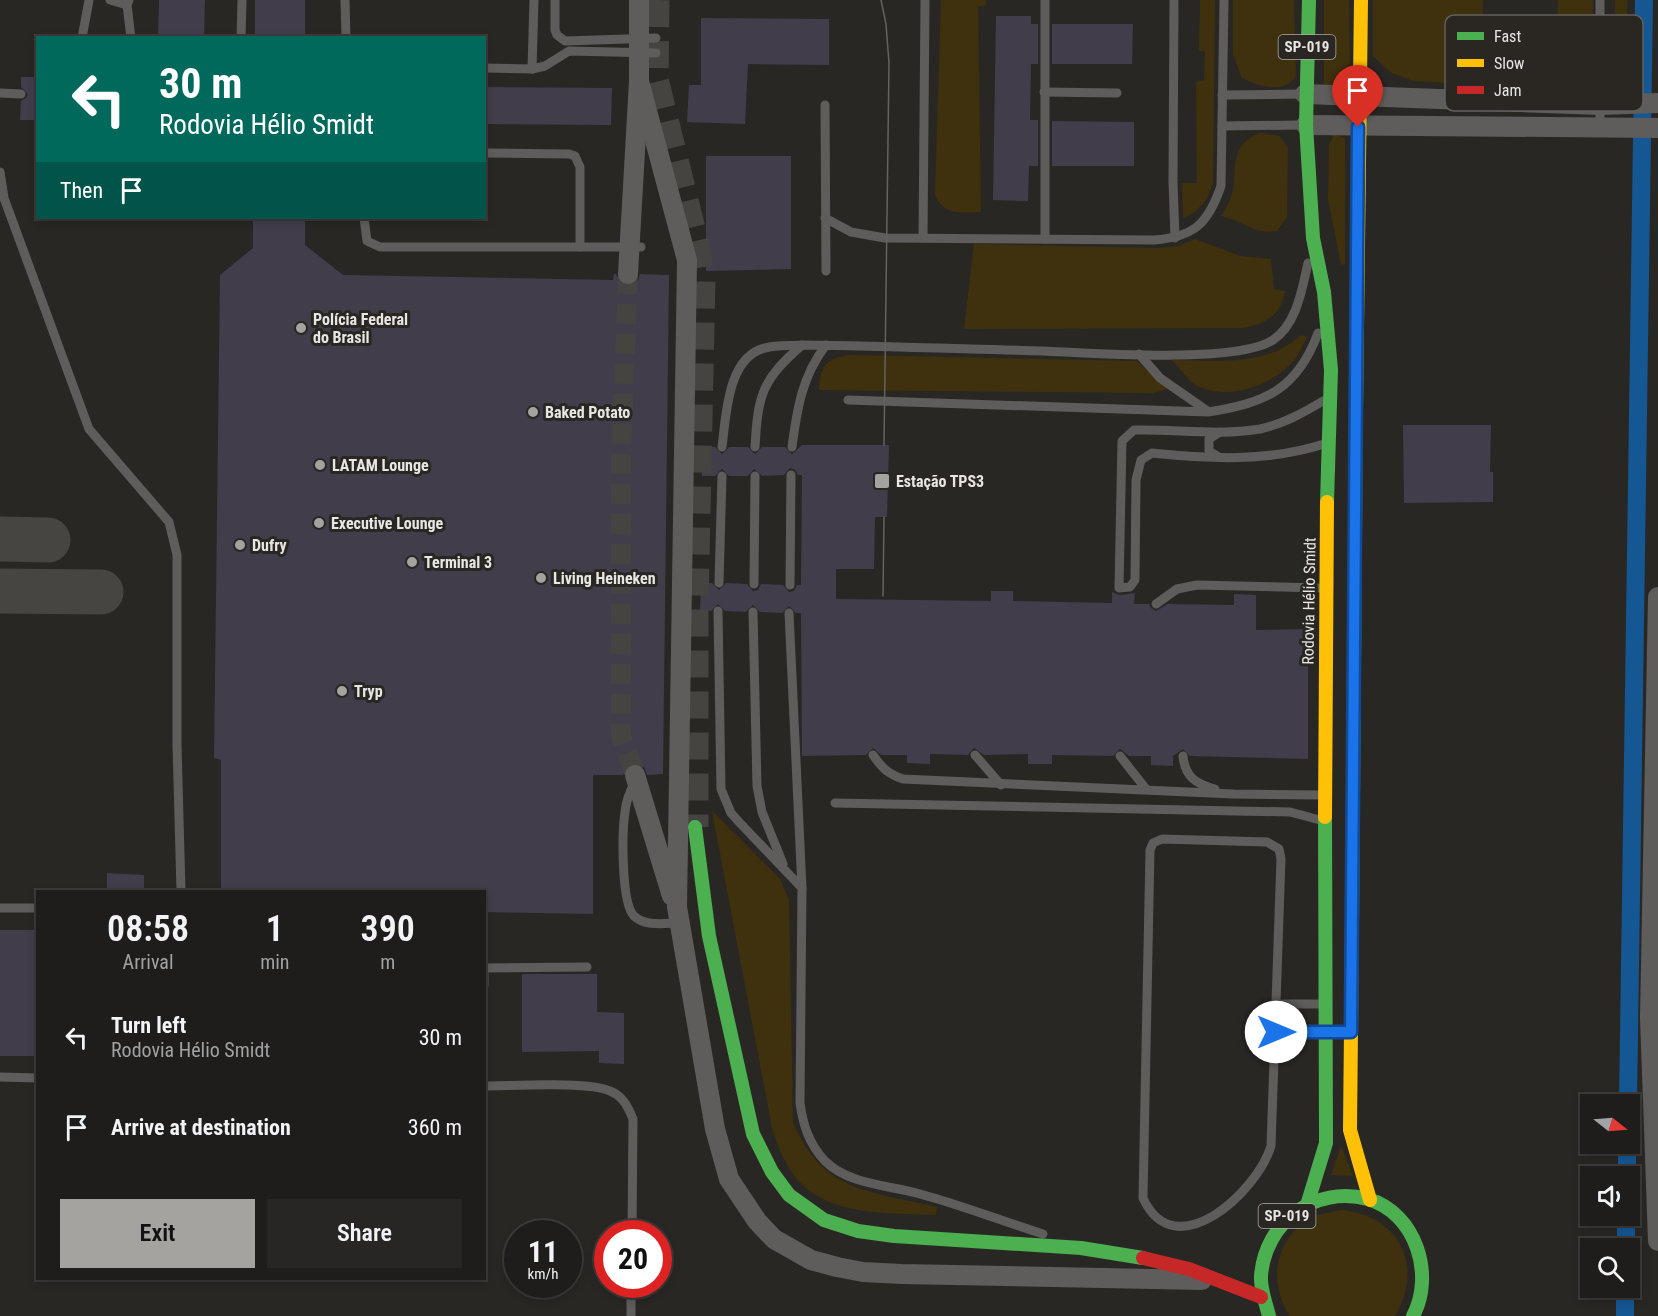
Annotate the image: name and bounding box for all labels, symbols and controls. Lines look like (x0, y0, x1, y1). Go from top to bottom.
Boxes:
legend (1445, 15, 1643, 111)
text: Fast (1494, 27, 1521, 46)
road number: SP-019 (1278, 35, 1336, 59)
text: Slow (1494, 54, 1524, 73)
text: 30 m (159, 59, 242, 108)
icon: left (60, 60, 138, 138)
pin (1332, 65, 1383, 127)
icon: arrive (1341, 74, 1374, 107)
text: Jam (1494, 81, 1521, 100)
text: Rodovia Hélio Smidt (159, 109, 374, 141)
icon: arrive (115, 174, 148, 207)
text: Then (60, 178, 103, 203)
place label: Polícia Federal do Brasil (313, 310, 408, 347)
marker: Polícia Federal do Brasil (294, 321, 308, 335)
place label: Baked Potato (545, 403, 630, 422)
marker: Baked Potato (526, 405, 540, 419)
place label: LATAM Lounge (332, 456, 429, 475)
marker: LATAM Lounge (313, 458, 327, 472)
marker: Estação TPS3 (873, 472, 891, 490)
place label: Estação TPS3 (896, 472, 984, 491)
place label: Executive Lounge (331, 514, 444, 533)
marker: Executive Lounge (312, 516, 326, 530)
place label: Dufry (252, 536, 287, 555)
street label: Rodovia Hélio Smidt (1298, 537, 1320, 665)
marker: Dufry (233, 538, 247, 552)
place label: Terminal 3 (424, 553, 492, 572)
marker: Terminal 3 (405, 555, 419, 569)
place label: Living Heineken (553, 569, 656, 588)
marker: Living Heineken (534, 571, 548, 585)
place label: Tryp (354, 682, 383, 701)
marker: Tryp (335, 684, 349, 698)
text: 08:58 (107, 908, 189, 950)
text: 1 (266, 908, 284, 950)
text: 390 (361, 908, 415, 950)
text: Arrival (123, 950, 174, 974)
text: min (260, 950, 289, 974)
text: m (380, 950, 395, 974)
position arrow (1244, 1000, 1308, 1064)
text: Turn left (111, 1013, 186, 1038)
icon: left (60, 1021, 93, 1054)
text: 30 m (419, 1025, 462, 1050)
text: Rodovia Hélio Smidt (111, 1038, 270, 1062)
north arrow (1580, 1094, 1640, 1154)
map controls (1580, 1094, 1640, 1298)
icon: arrive (60, 1111, 93, 1144)
text: Arrive at destination (111, 1115, 291, 1140)
text: 360 m (408, 1115, 462, 1140)
button: sound (1580, 1166, 1640, 1226)
button: Exit (60, 1199, 255, 1268)
button: Share (267, 1199, 462, 1268)
road number: SP-019 (1258, 1204, 1316, 1228)
speed limit sign: 20 (594, 1220, 672, 1298)
text: 11 (528, 1234, 558, 1269)
button: search (1580, 1238, 1640, 1298)
text: km/h (528, 1265, 558, 1283)

